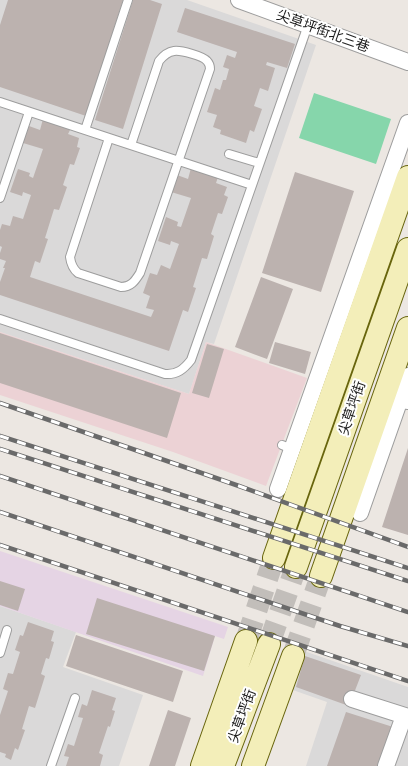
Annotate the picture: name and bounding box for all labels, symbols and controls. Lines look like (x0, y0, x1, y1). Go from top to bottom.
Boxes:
street label: 尖草坪街北三巷 (274, 6, 372, 56)
street label: 尖草坪街 (335, 379, 369, 437)
street label: 尖草坪街 (224, 687, 260, 745)

